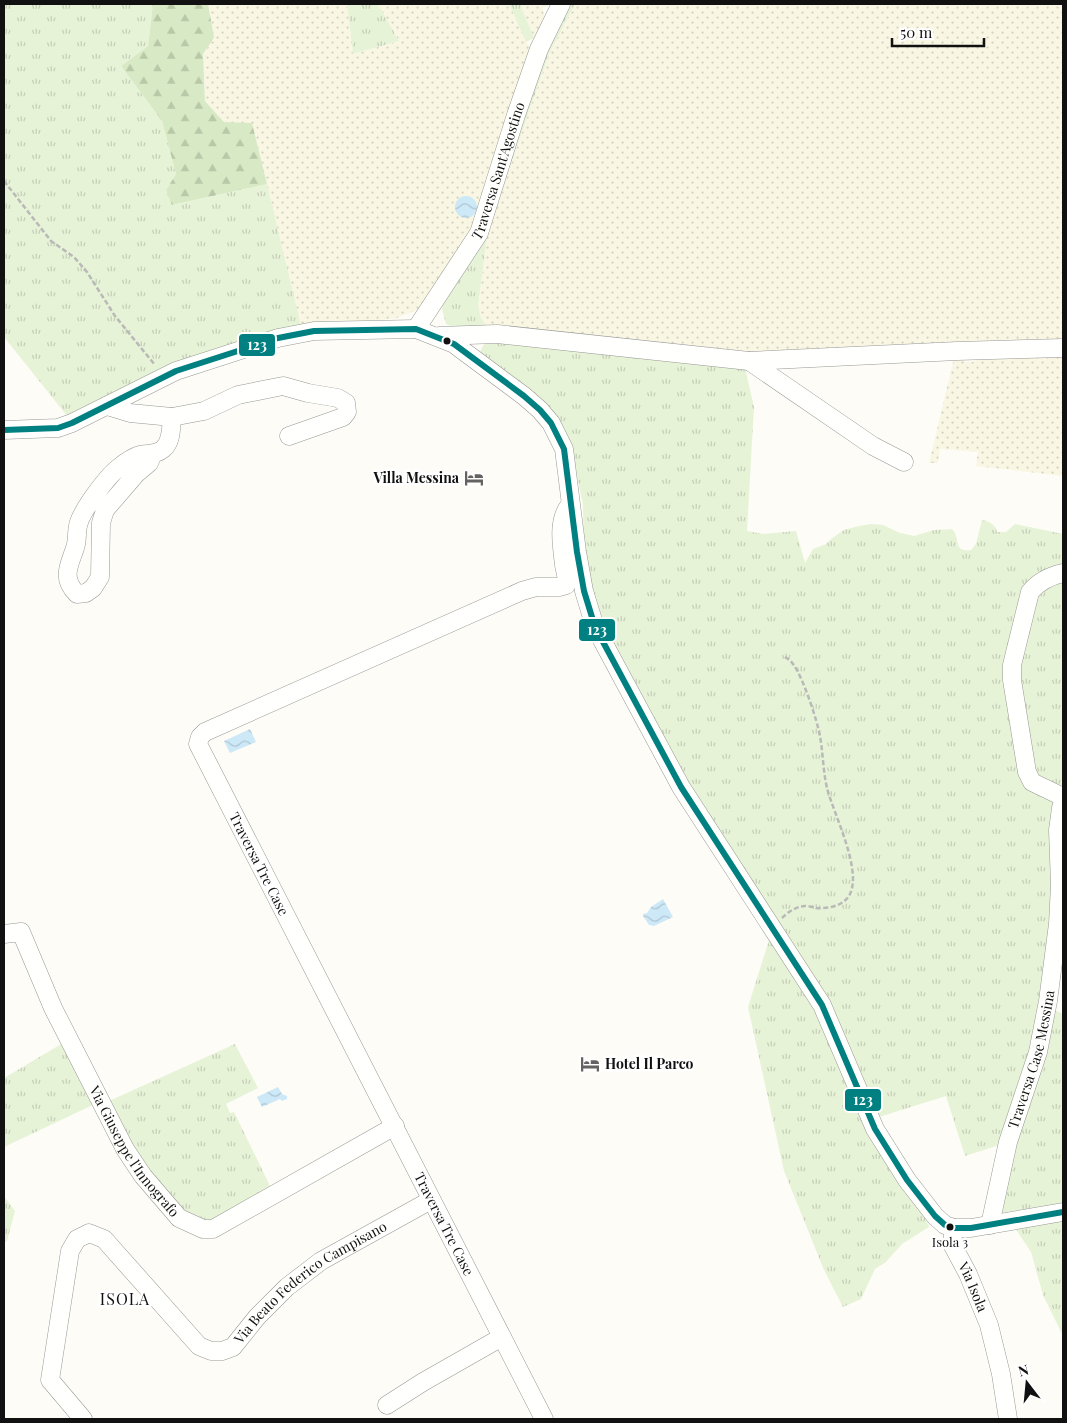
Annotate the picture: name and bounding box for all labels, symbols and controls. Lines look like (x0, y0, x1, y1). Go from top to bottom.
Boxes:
scale bar (892, 15, 984, 47)
text: 50 m (900, 22, 933, 42)
street label: Traversa Sant'Agostino (467, 99, 529, 243)
line badge: 123 (238, 333, 276, 357)
text: 123 (247, 335, 267, 354)
unlabelled marker (442, 336, 452, 346)
hotel icon: Villa Messina (463, 467, 485, 489)
place label: Villa Messina (372, 468, 460, 487)
line badge: 123 (578, 618, 616, 642)
text: 123 (587, 620, 607, 639)
street label: Traversa Tre Case (225, 809, 294, 919)
street label: Traversa Case Messina (1003, 989, 1058, 1131)
hotel icon: Hotel Il Parco (579, 1053, 601, 1075)
place label: Hotel Il Parco (605, 1054, 694, 1073)
street label: Via Giuseppe l'Innografo (85, 1082, 184, 1221)
line badge: 123 (844, 1088, 882, 1112)
text: 123 (853, 1090, 873, 1109)
street label: Traversa Tre Case (410, 1169, 479, 1279)
street label: Via Beato Federico Campisano (229, 1216, 390, 1348)
marker: Isola 3 (945, 1222, 955, 1232)
place label: Isola 3 (932, 1233, 968, 1250)
street label: Via Isola (954, 1258, 993, 1314)
district label: ISOLA (100, 1288, 150, 1309)
north arrow (1002, 1358, 1052, 1408)
text: N (1016, 1359, 1031, 1381)

